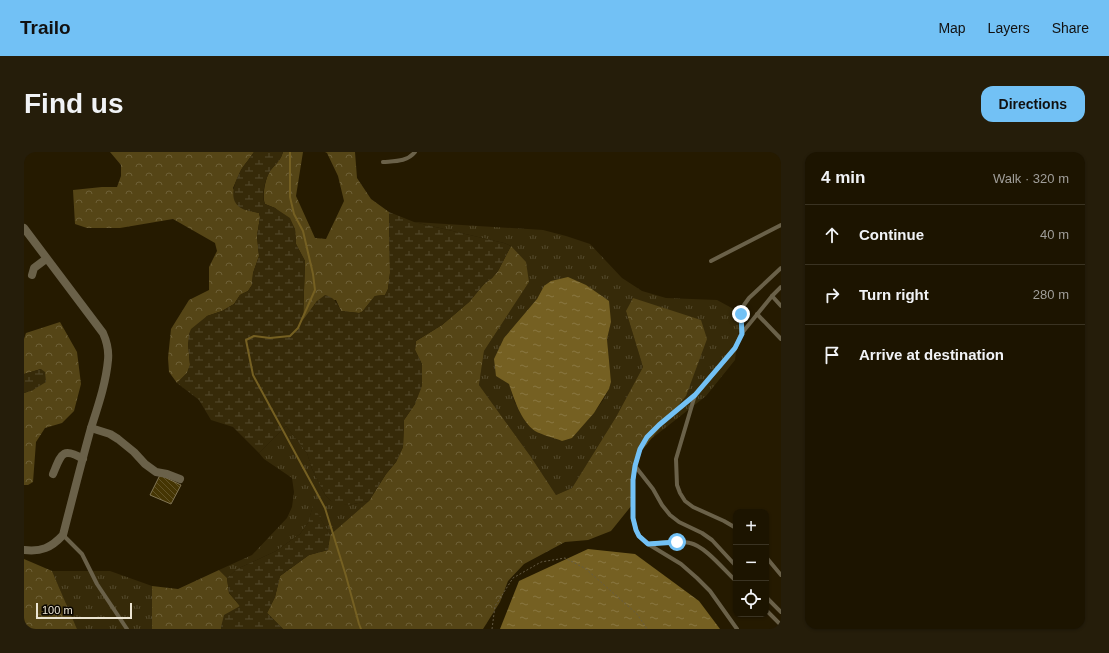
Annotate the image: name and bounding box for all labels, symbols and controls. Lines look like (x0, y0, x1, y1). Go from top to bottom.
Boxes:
text: Trailo (20, 17, 71, 38)
text: Map (938, 20, 966, 36)
text: Layers (988, 20, 1030, 36)
text: Share (1052, 20, 1089, 36)
button: Directions (981, 86, 1085, 122)
text: Find us (24, 88, 124, 119)
text: 4 min (821, 168, 865, 187)
text: Walk · 320 m (993, 171, 1069, 186)
icon: ahead (821, 224, 843, 246)
text: Continue (859, 226, 924, 243)
text: 40 m (1040, 227, 1069, 242)
icon: right (821, 284, 843, 306)
text: Turn right (859, 286, 929, 303)
text: 280 m (1033, 287, 1069, 302)
route end (732, 305, 750, 323)
icon: arrive (821, 344, 843, 366)
text: Arrive at destination (859, 346, 1004, 363)
map controls (733, 509, 769, 617)
button: + (733, 509, 769, 545)
route start (668, 533, 686, 551)
button: − (733, 545, 769, 581)
button: locate (733, 581, 769, 617)
scale bar (36, 601, 132, 620)
text: 100 m (42, 604, 73, 616)

